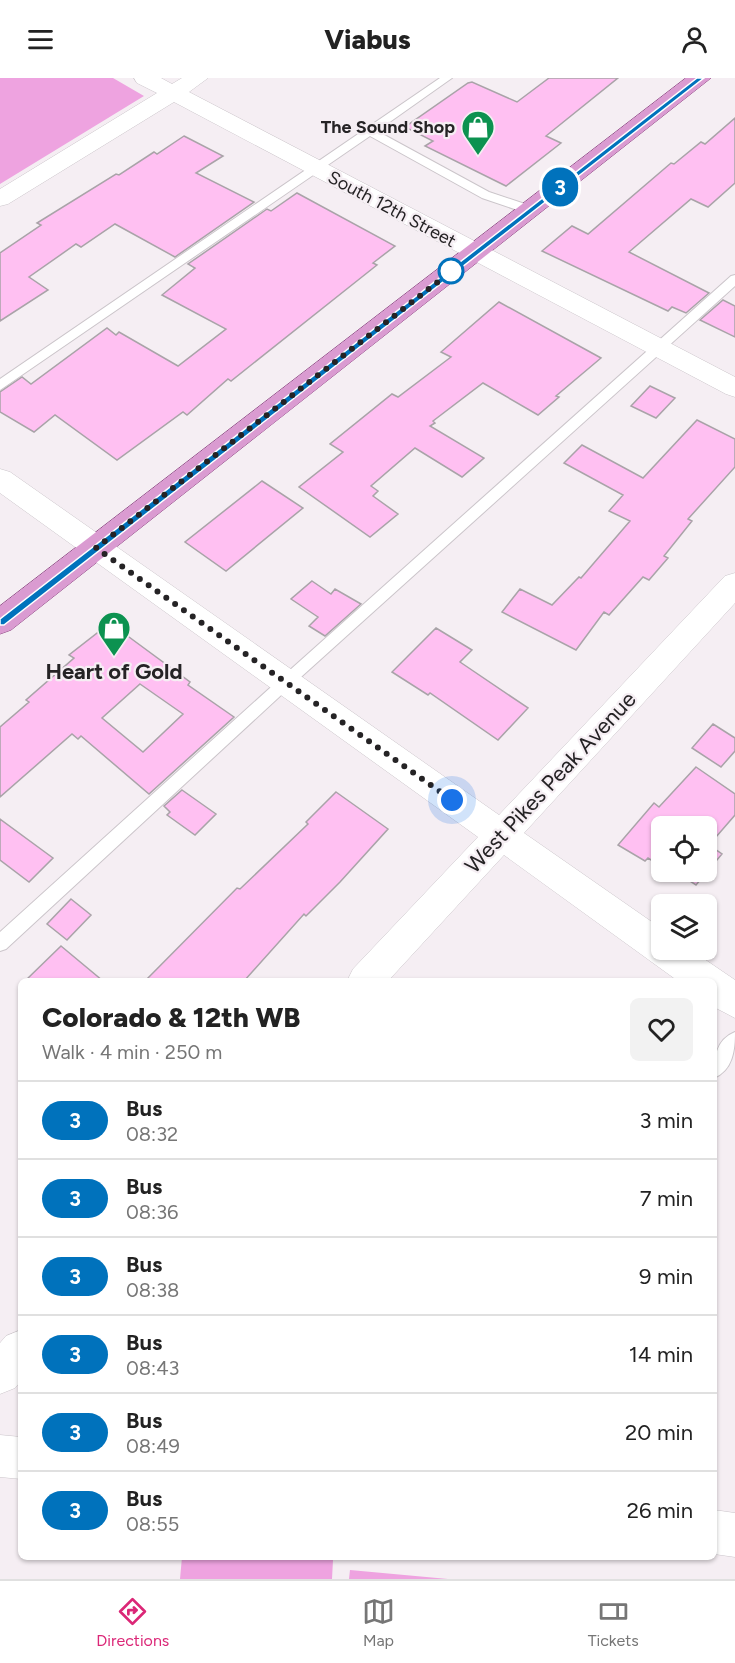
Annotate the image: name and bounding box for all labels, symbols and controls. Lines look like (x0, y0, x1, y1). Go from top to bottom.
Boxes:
icon: menu (24, 23, 57, 56)
text: Viabus (324, 23, 411, 56)
icon: person (678, 23, 711, 56)
shop icon: The Sound Shop (460, 109, 496, 156)
place label: The Sound Shop (321, 116, 455, 138)
street label: South 12th Street (324, 166, 460, 252)
line badge: 3 (540, 168, 580, 206)
text: 3 (554, 175, 566, 200)
unlabelled marker (438, 258, 464, 284)
shop icon: Heart of Gold (96, 610, 132, 657)
place label: Heart of Gold (45, 658, 183, 685)
street label: West Pikes Peak Avenue (459, 686, 642, 879)
your location (437, 785, 467, 815)
map controls (651, 816, 717, 960)
button: locate (651, 816, 717, 882)
button: layers (651, 894, 717, 960)
button: heart (630, 998, 693, 1061)
text: Colorado & 12th WB (42, 1000, 301, 1034)
text: Walk · 4 min · 250 m (42, 1040, 222, 1064)
text: Bus (126, 1095, 162, 1122)
text: 3 min (639, 1107, 693, 1134)
text: 3 (69, 1108, 81, 1133)
text: 08:32 (126, 1122, 178, 1146)
text: Bus (126, 1173, 162, 1200)
text: 7 min (640, 1185, 693, 1212)
text: 3 (69, 1186, 81, 1211)
text: 08:36 (126, 1200, 178, 1224)
text: Bus (126, 1251, 162, 1278)
text: 9 min (639, 1263, 693, 1290)
text: 3 (69, 1264, 81, 1289)
text: 08:38 (126, 1278, 179, 1302)
text: Bus (126, 1329, 162, 1356)
text: 14 min (629, 1341, 693, 1368)
text: 3 (69, 1342, 81, 1367)
text: 08:43 (126, 1356, 179, 1380)
text: Bus (126, 1407, 162, 1434)
text: 20 min (625, 1419, 693, 1446)
text: 3 (69, 1420, 81, 1445)
text: 08:49 (126, 1434, 180, 1458)
text: Bus (126, 1485, 162, 1512)
text: 26 min (627, 1497, 693, 1524)
text: 3 (69, 1498, 81, 1523)
text: 08:55 (126, 1512, 179, 1536)
tab: Directions (96, 1595, 169, 1650)
tab: Map (362, 1595, 395, 1650)
tab: Tickets (588, 1595, 639, 1650)

